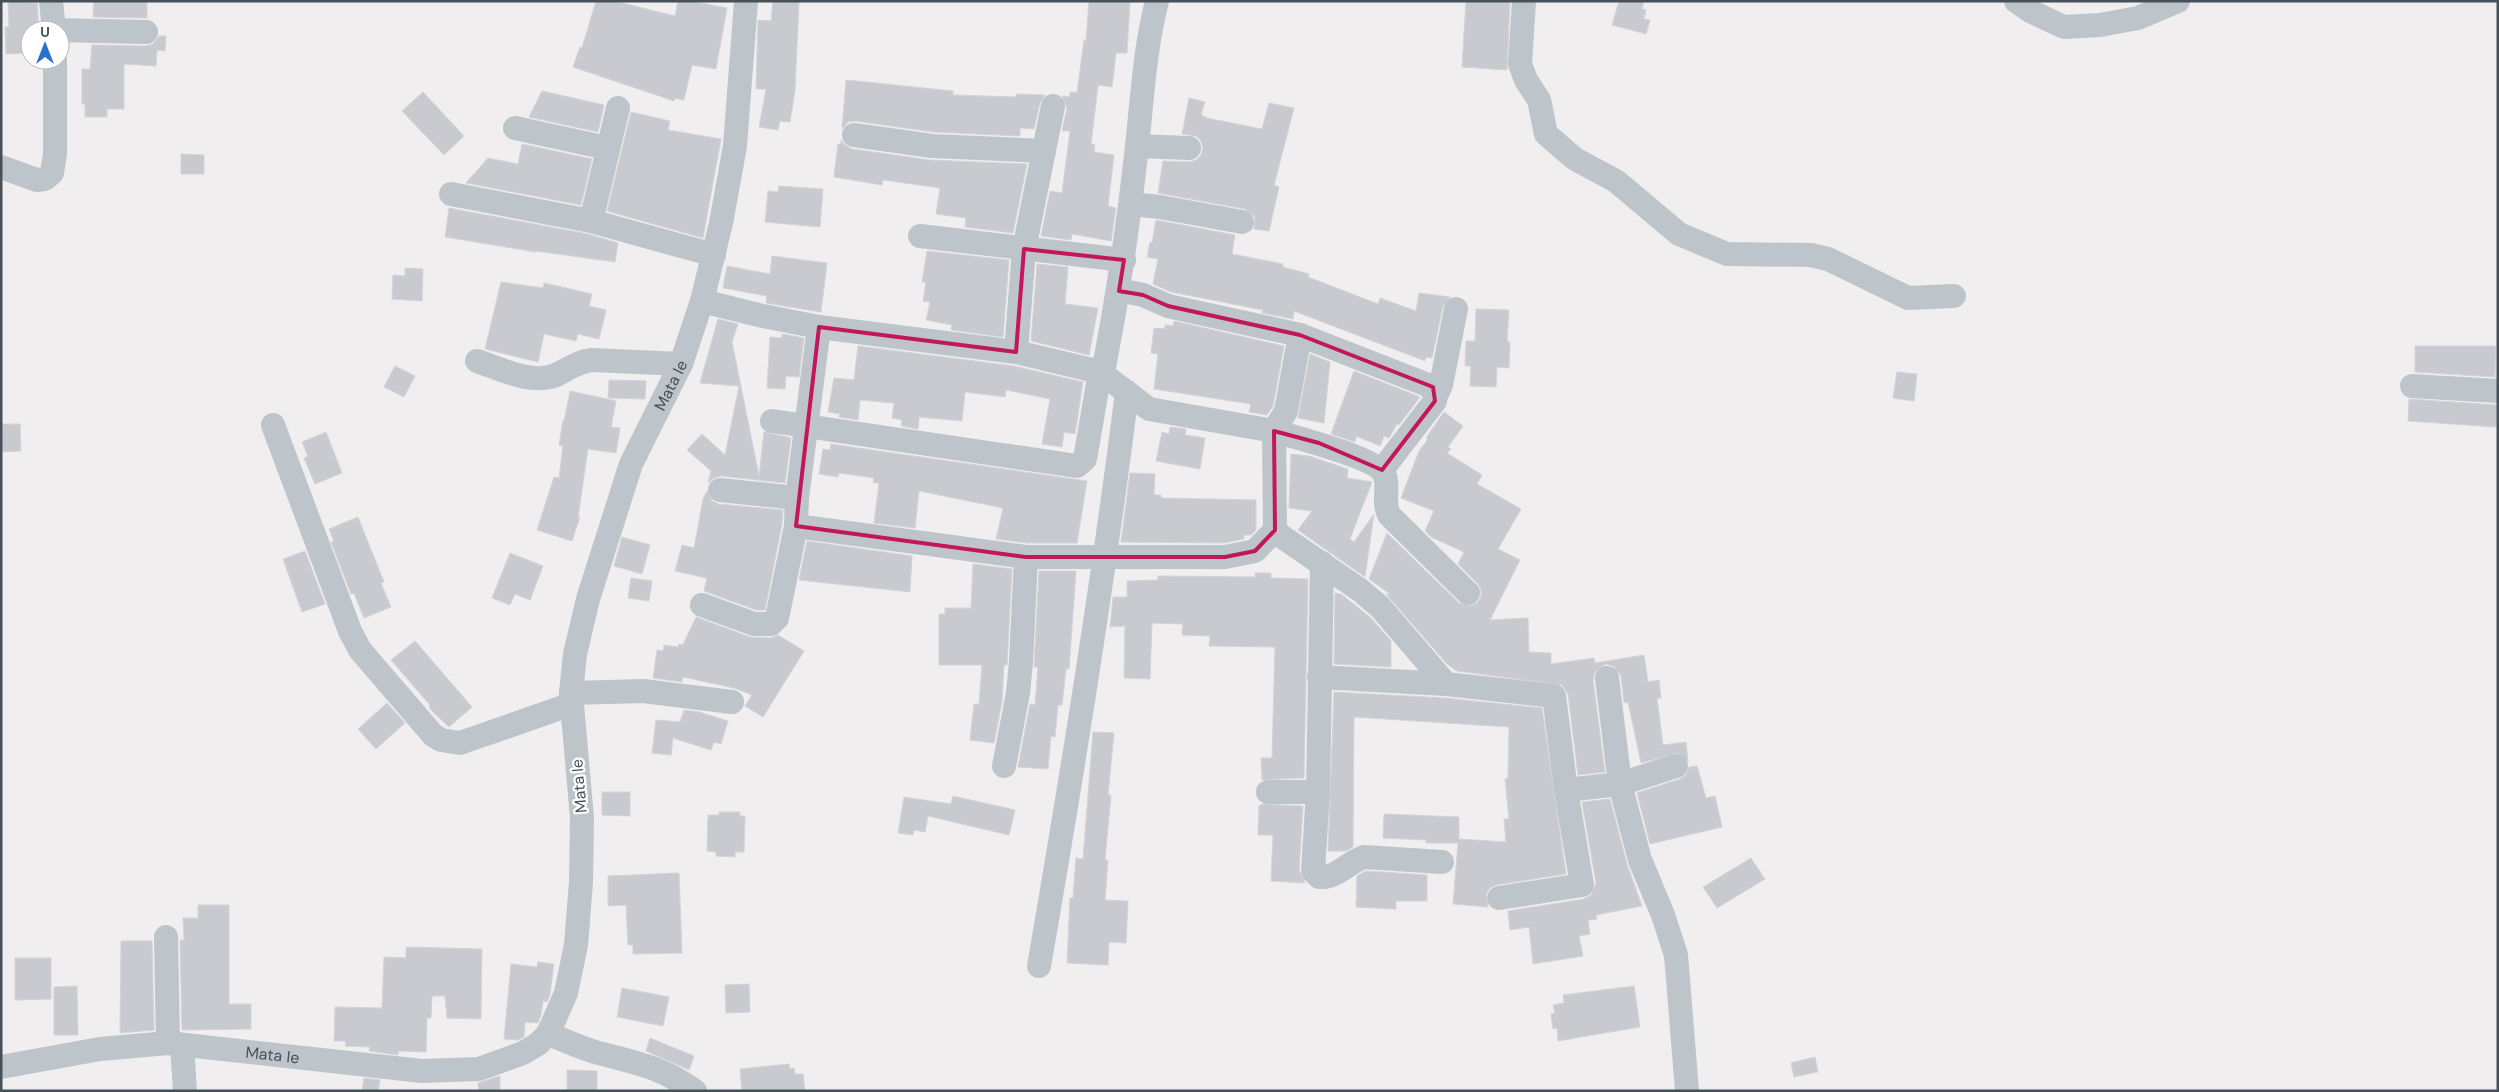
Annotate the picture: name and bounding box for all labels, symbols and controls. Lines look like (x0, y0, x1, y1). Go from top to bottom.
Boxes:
north arrow (20, 20, 70, 70)
text: U (40, 23, 50, 41)
street label: Mata Ie (649, 356, 692, 414)
street label: Mata Ie (566, 758, 592, 814)
street label: Mata Ie (244, 1041, 300, 1068)

